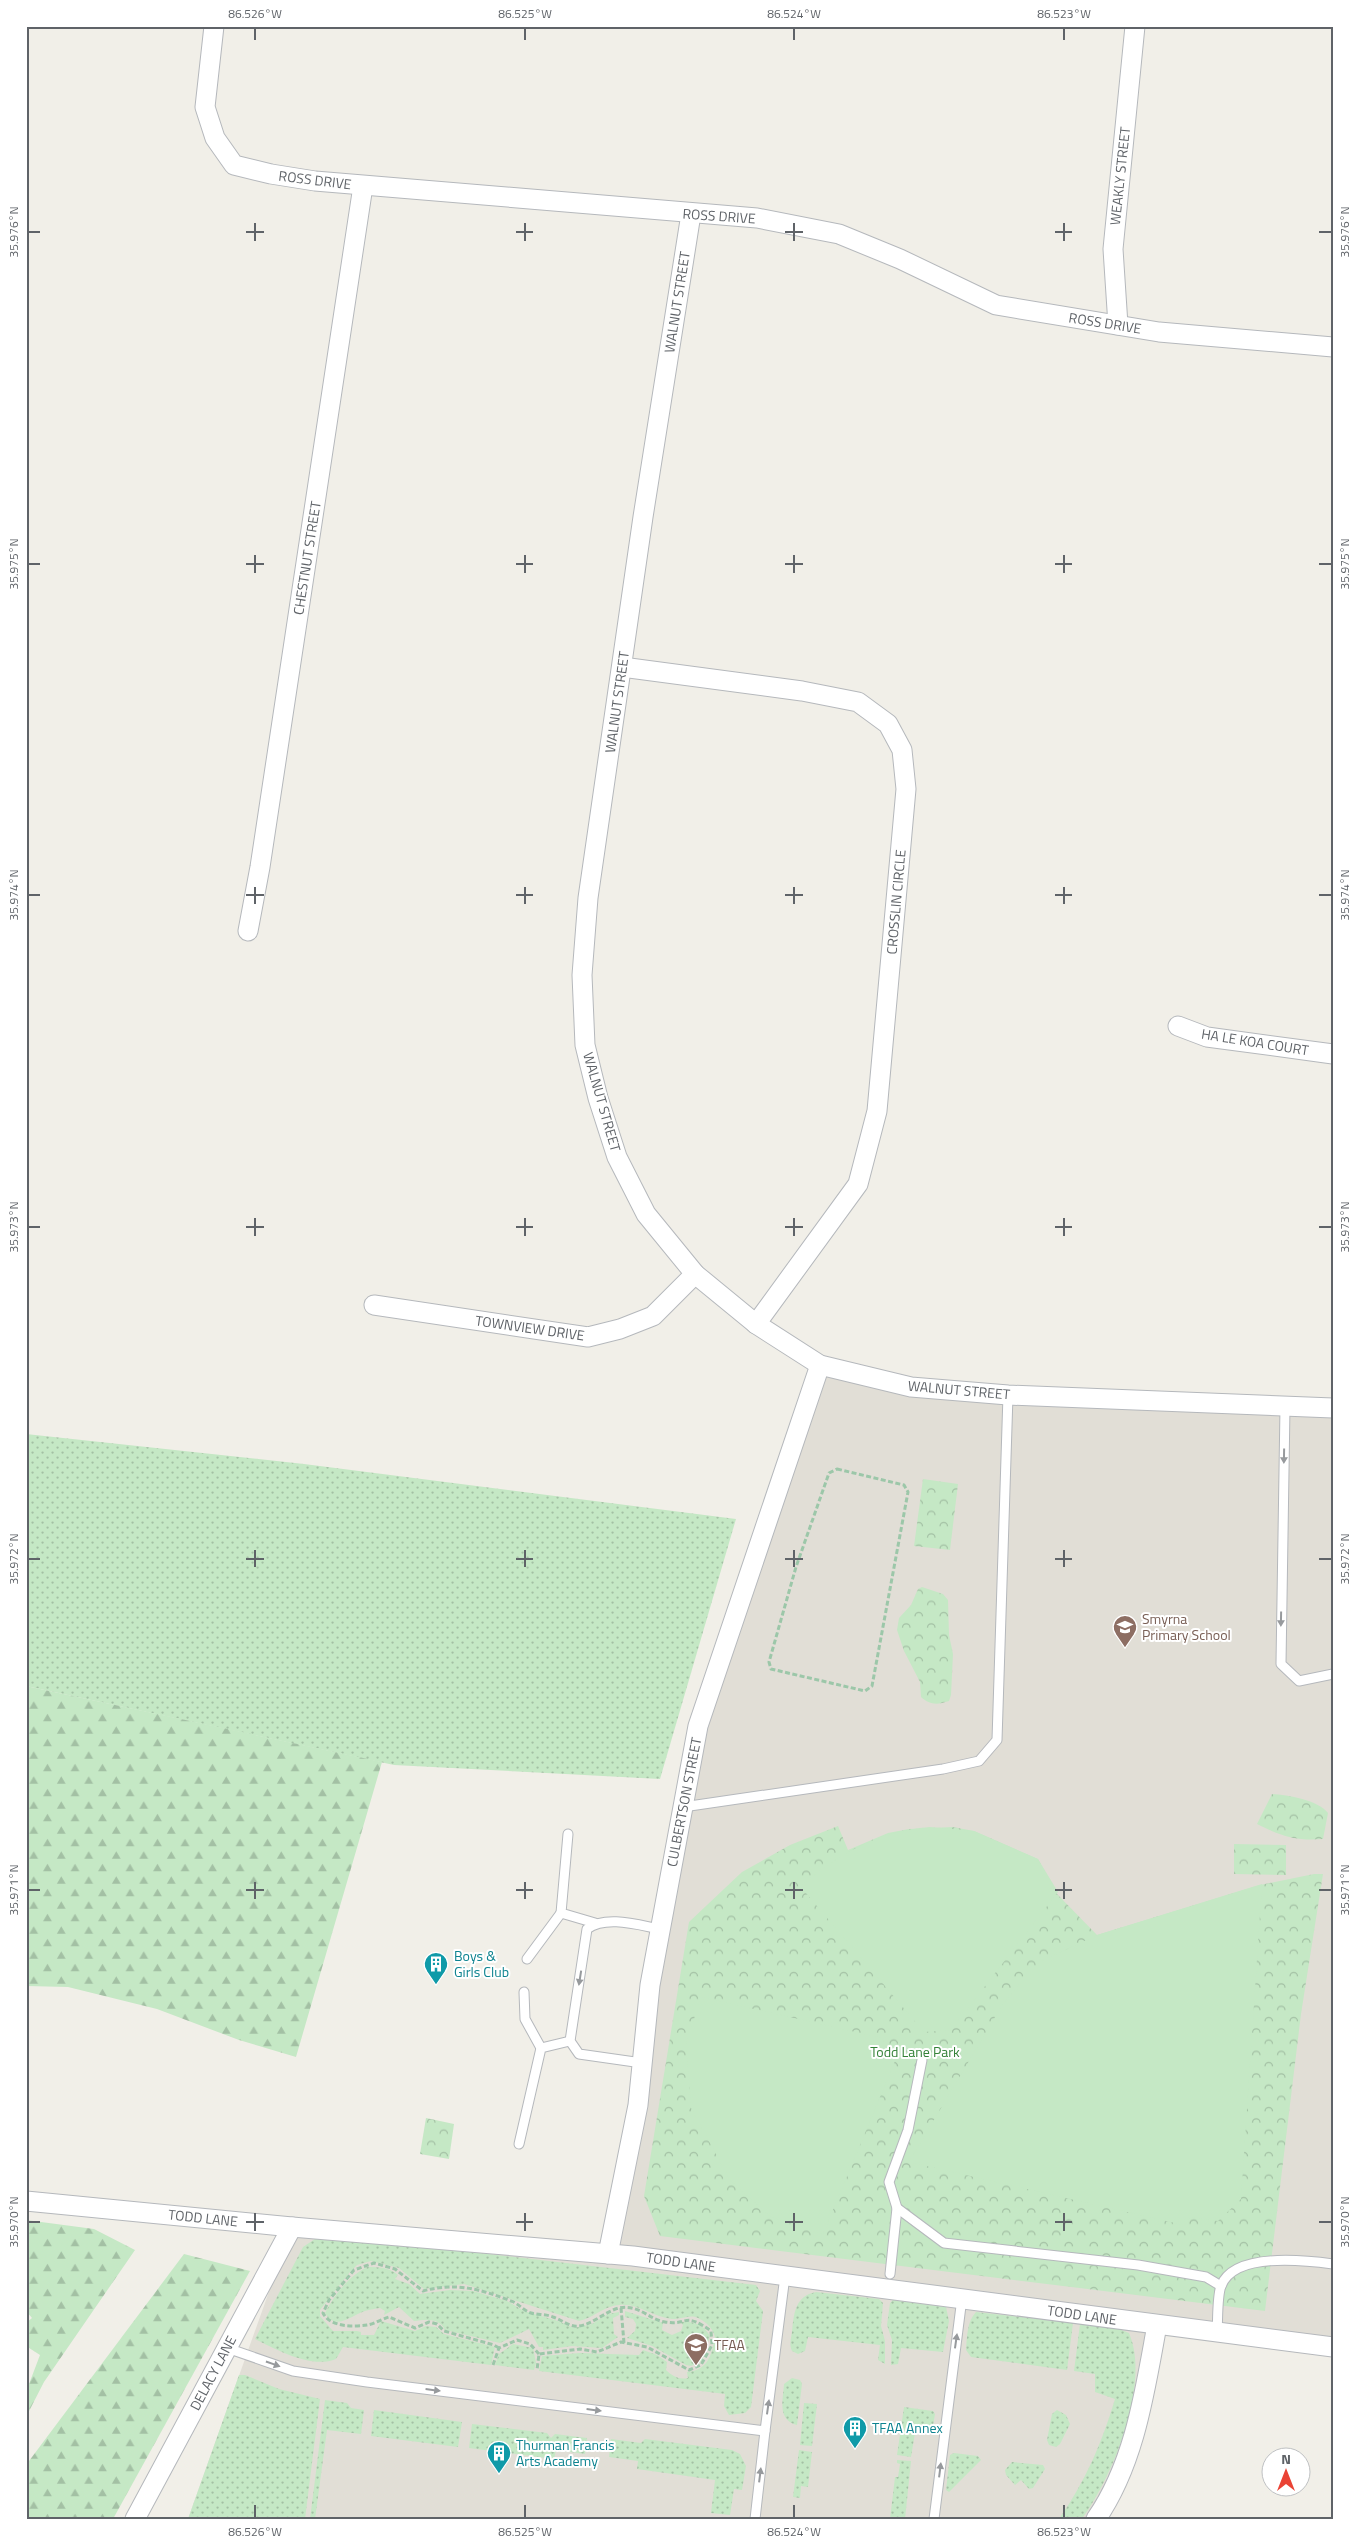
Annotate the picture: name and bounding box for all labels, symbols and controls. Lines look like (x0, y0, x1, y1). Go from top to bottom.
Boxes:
text: 86.526°W (228, 4, 282, 23)
text: 86.525°W (498, 4, 552, 23)
text: 86.524°W (767, 4, 821, 23)
text: 86.523°W (1037, 4, 1091, 23)
street label: WEAKLY STREET (1104, 125, 1135, 226)
street label: ROSS DRIVE (277, 165, 353, 194)
street label: ROSS DRIVE (682, 202, 756, 229)
text: 35.976°N (4, 206, 23, 258)
text: 35.976°N (1335, 206, 1354, 258)
street label: WALNUT STREET (658, 249, 695, 354)
street label: ROSS DRIVE (1067, 306, 1143, 339)
street label: CHESTNUT STREET (287, 499, 326, 616)
text: 35.975°N (4, 538, 23, 590)
text: 35.975°N (1335, 538, 1354, 590)
street label: WALNUT STREET (599, 649, 634, 754)
street label: CROSSLIN CIRCLE (880, 848, 911, 955)
text: 35.974°N (4, 869, 23, 921)
text: 35.974°N (1335, 869, 1354, 921)
street label: HA LE KOA COURT (1200, 1023, 1311, 1060)
street label: WALNUT STREET (578, 1050, 627, 1155)
text: 35.973°N (4, 1201, 23, 1253)
text: 35.973°N (1335, 1201, 1354, 1253)
street label: TOWNVIEW DRIVE (474, 1309, 586, 1346)
street label: WALNUT STREET (907, 1375, 1012, 1404)
one-way arrow (1280, 1448, 1288, 1464)
text: 35.972°N (4, 1533, 23, 1585)
text: 35.972°N (1335, 1533, 1354, 1585)
place label: Smyrna Primary School (1142, 1608, 1231, 1645)
one-way arrow (1277, 1611, 1285, 1627)
school or university icon: Smyrna Primary School (1112, 1614, 1138, 1648)
street label: CULBERTSON STREET (661, 1735, 706, 1868)
text: 35.971°N (4, 1864, 23, 1916)
text: 35.971°N (1335, 1864, 1354, 1916)
place label: Boys & Girls Club (454, 1945, 509, 1982)
building icon: Boys & Girls Club (423, 1951, 449, 1985)
one-way arrow (575, 1970, 583, 1986)
park label: Todd Lane Park (870, 2041, 960, 2062)
text: 35.970°N (4, 2196, 23, 2248)
text: 35.970°N (1335, 2196, 1354, 2248)
street label: TODD LANE (167, 2203, 239, 2232)
street label: TODD LANE (645, 2246, 717, 2277)
street label: TODD LANE (1046, 2299, 1118, 2330)
street label: DELACY LANE (184, 2331, 241, 2414)
school or university icon: TFAA (683, 2332, 709, 2366)
one-way arrow (953, 2332, 961, 2348)
place label: TFAA (714, 2334, 746, 2355)
one-way arrow (266, 2360, 281, 2368)
one-way arrow (425, 2386, 441, 2394)
one-way arrow (765, 2398, 773, 2414)
one-way arrow (586, 2406, 602, 2414)
building icon: TFAA Annex (842, 2415, 868, 2449)
place label: TFAA Annex (872, 2417, 943, 2438)
place label: Thurman Francis Arts Academy (516, 2434, 615, 2471)
building icon: Thurman Francis Arts Academy (486, 2440, 512, 2474)
north arrow (1262, 2448, 1312, 2498)
text: N (1281, 2448, 1291, 2469)
one-way arrow (936, 2462, 944, 2478)
one-way arrow (756, 2467, 764, 2483)
text: 86.526°W (228, 2522, 282, 2541)
text: 86.525°W (498, 2522, 552, 2541)
text: 86.524°W (767, 2522, 821, 2541)
text: 86.523°W (1037, 2522, 1091, 2541)

